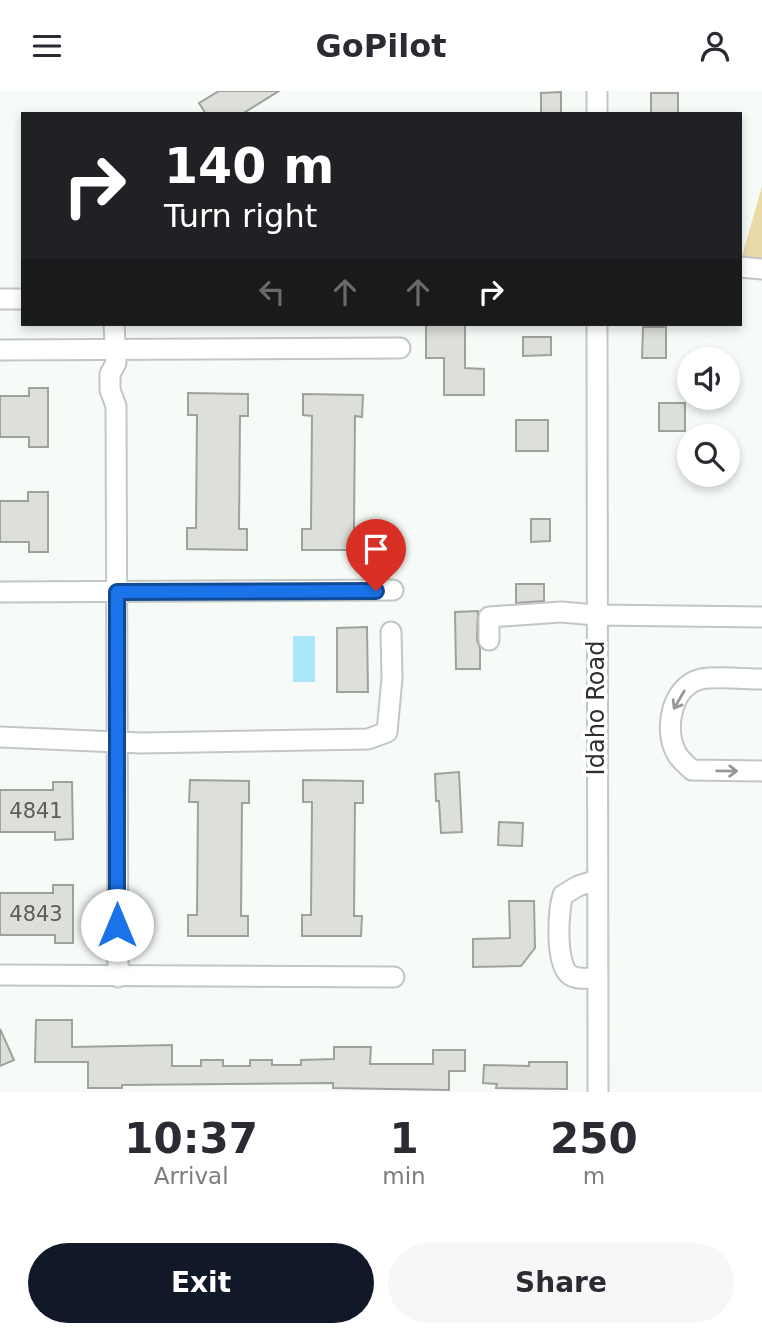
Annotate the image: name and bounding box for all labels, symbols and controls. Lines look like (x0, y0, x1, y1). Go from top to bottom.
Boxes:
icon: menu (28, 27, 66, 65)
text: GoPilot (316, 27, 446, 65)
icon: person (696, 27, 734, 65)
text: 140 m (164, 138, 334, 195)
icon: right (49, 140, 140, 231)
text: Turn right (164, 197, 317, 235)
icon: left (253, 273, 291, 311)
icon: ahead (326, 273, 364, 311)
icon: ahead (399, 273, 437, 311)
icon: right (472, 273, 510, 311)
map controls (677, 347, 740, 487)
button: sound (677, 347, 740, 410)
button: search (677, 424, 740, 487)
pin (346, 519, 406, 591)
icon: arrive (357, 530, 395, 568)
street label: Idaho Road (582, 641, 610, 775)
one-way arrow (672, 690, 686, 710)
one-way arrow (715, 764, 738, 778)
house number: 4841 (9, 799, 63, 823)
position arrow (80, 888, 154, 962)
house number: 4843 (9, 902, 63, 926)
text: 10:37 (124, 1114, 258, 1163)
text: 1 (389, 1114, 419, 1163)
text: 250 (550, 1114, 638, 1163)
text: Arrival (154, 1163, 229, 1189)
text: min (382, 1163, 426, 1189)
text: m (583, 1163, 605, 1189)
button: Exit (28, 1243, 374, 1323)
button: Share (388, 1243, 734, 1323)

